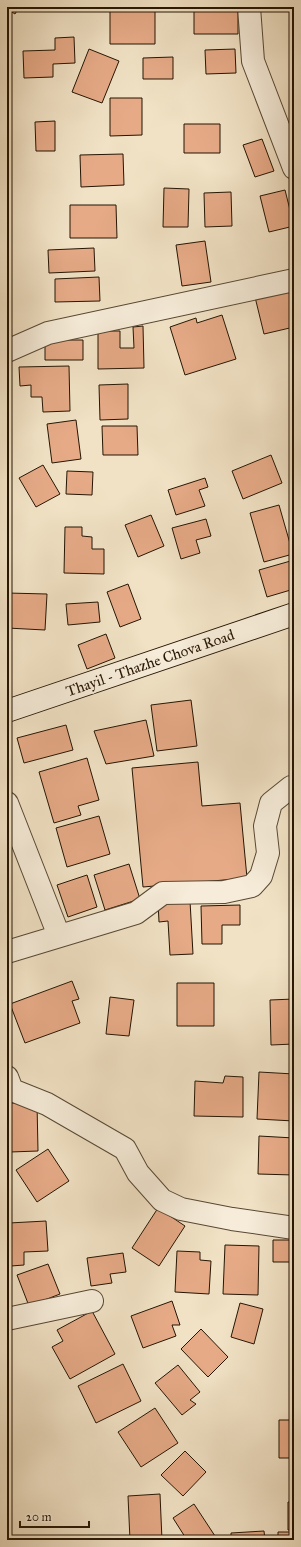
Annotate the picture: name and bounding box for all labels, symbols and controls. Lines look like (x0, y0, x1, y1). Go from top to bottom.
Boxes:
street label: Thayil - Thazhe Chova Road (63, 626, 237, 700)
scale bar (20, 1503, 89, 1529)
text: 20 m (26, 1510, 52, 1524)

